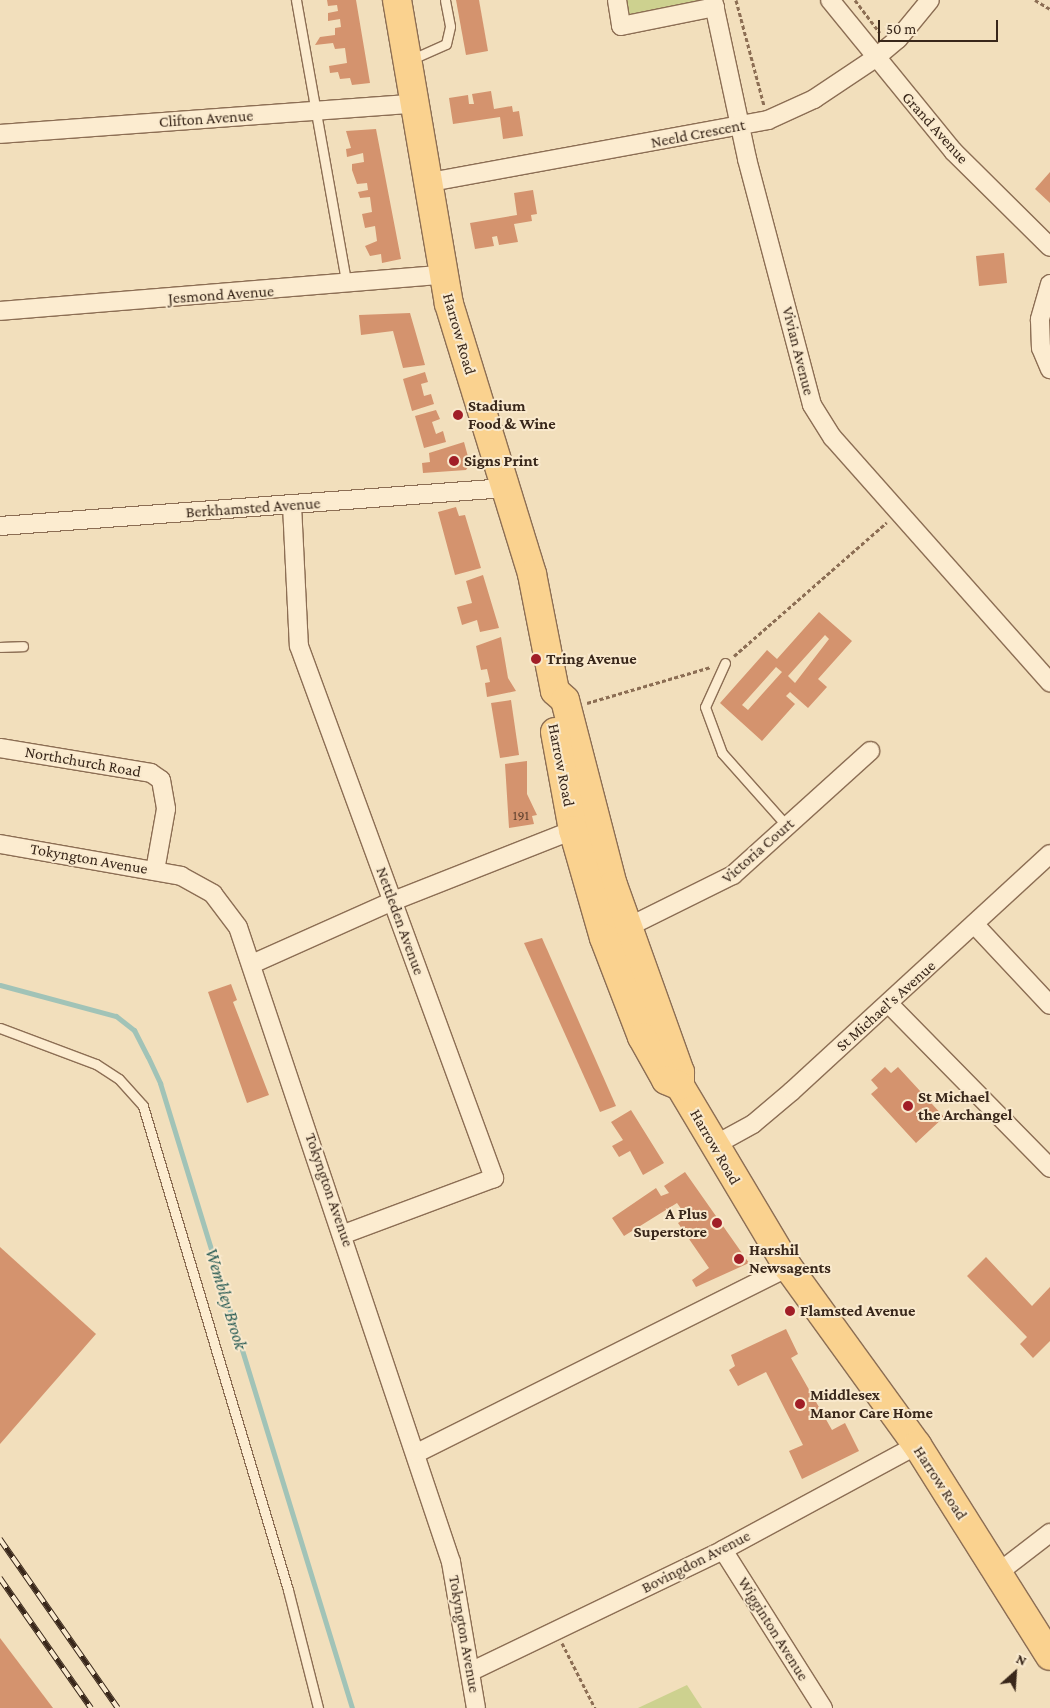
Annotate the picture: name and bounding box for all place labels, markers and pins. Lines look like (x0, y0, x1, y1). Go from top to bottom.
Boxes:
place label: Stadium Food & Wine (468, 396, 556, 434)
marker: Stadium Food & Wine (452, 409, 464, 421)
place label: Signs Print (464, 451, 538, 471)
marker: Signs Print (448, 455, 460, 467)
place label: Tring Avenue (546, 649, 637, 669)
marker: Tring Avenue (530, 653, 542, 665)
place label: St Michael the Archangel (918, 1087, 1012, 1125)
marker: St Michael the Archangel (902, 1100, 914, 1112)
place label: A Plus Superstore (634, 1204, 707, 1242)
marker: A Plus Superstore (711, 1217, 723, 1229)
place label: Harshil Newsagents (749, 1240, 831, 1278)
marker: Harshil Newsagents (733, 1253, 745, 1265)
place label: Flamsted Avenue (800, 1301, 916, 1321)
marker: Flamsted Avenue (784, 1305, 796, 1317)
place label: Middlesex Manor Care Home (810, 1385, 933, 1423)
marker: Middlesex Manor Care Home (794, 1398, 806, 1410)

